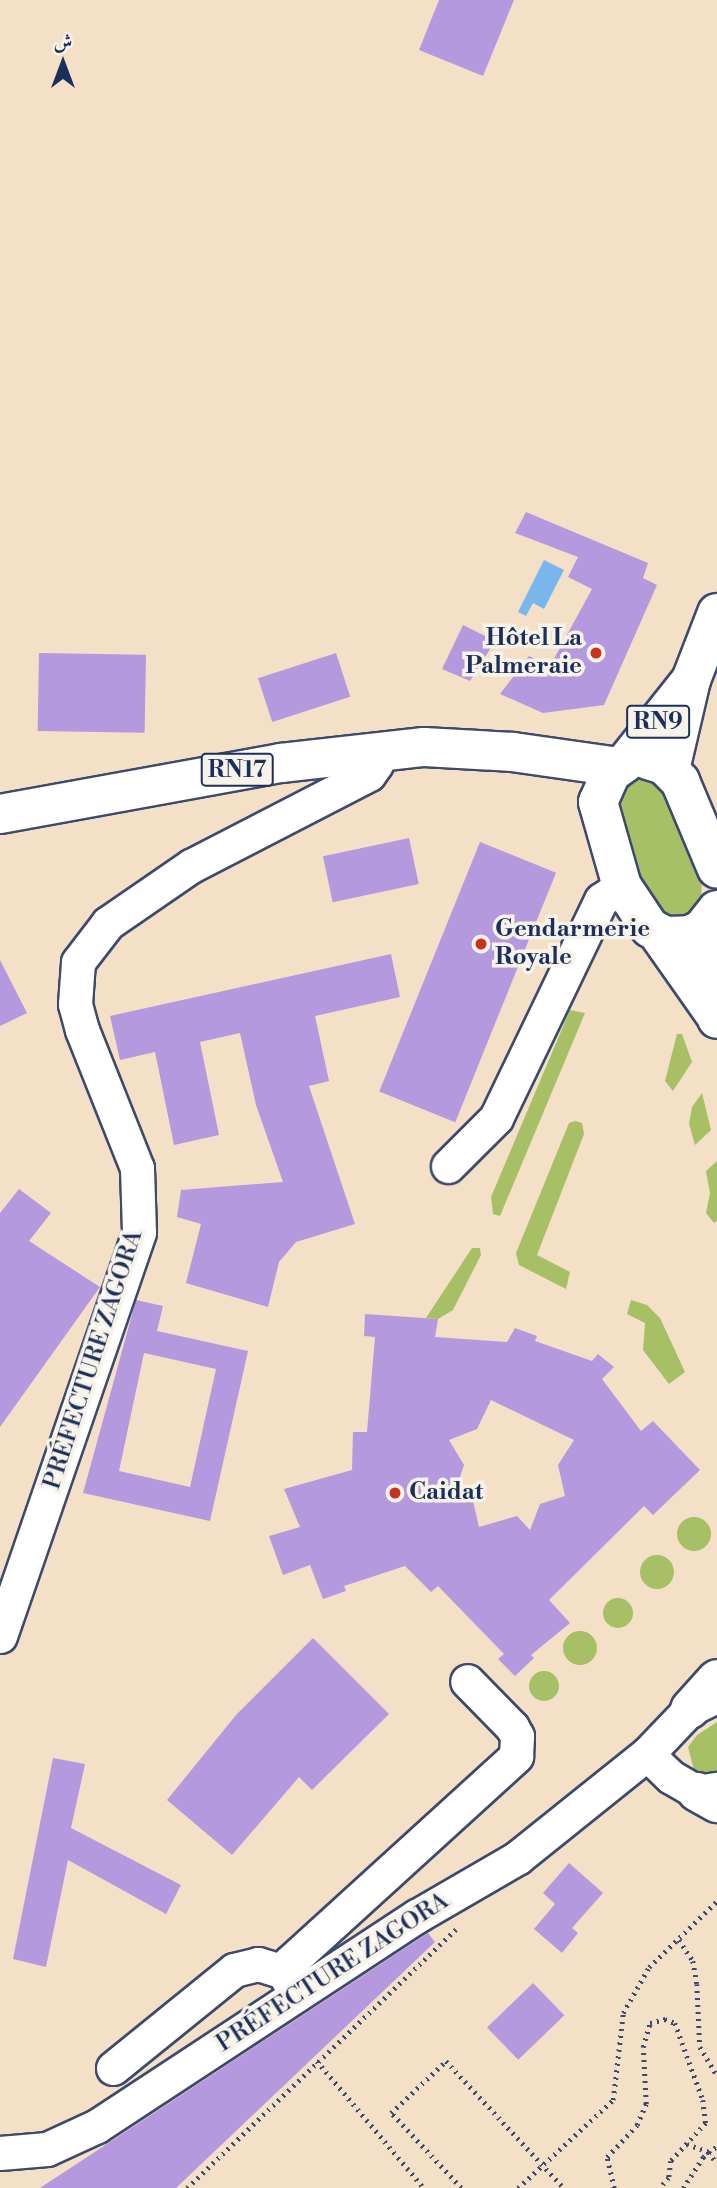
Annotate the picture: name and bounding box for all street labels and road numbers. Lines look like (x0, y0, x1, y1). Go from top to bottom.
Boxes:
road number: RN9 (625, 702, 691, 742)
road number: RN17 (200, 750, 274, 790)
street label: PRÉFECTURE ZAGORA (38, 1227, 150, 1493)
street label: PRÉFECTURE ZAGORA (212, 1887, 454, 2059)

